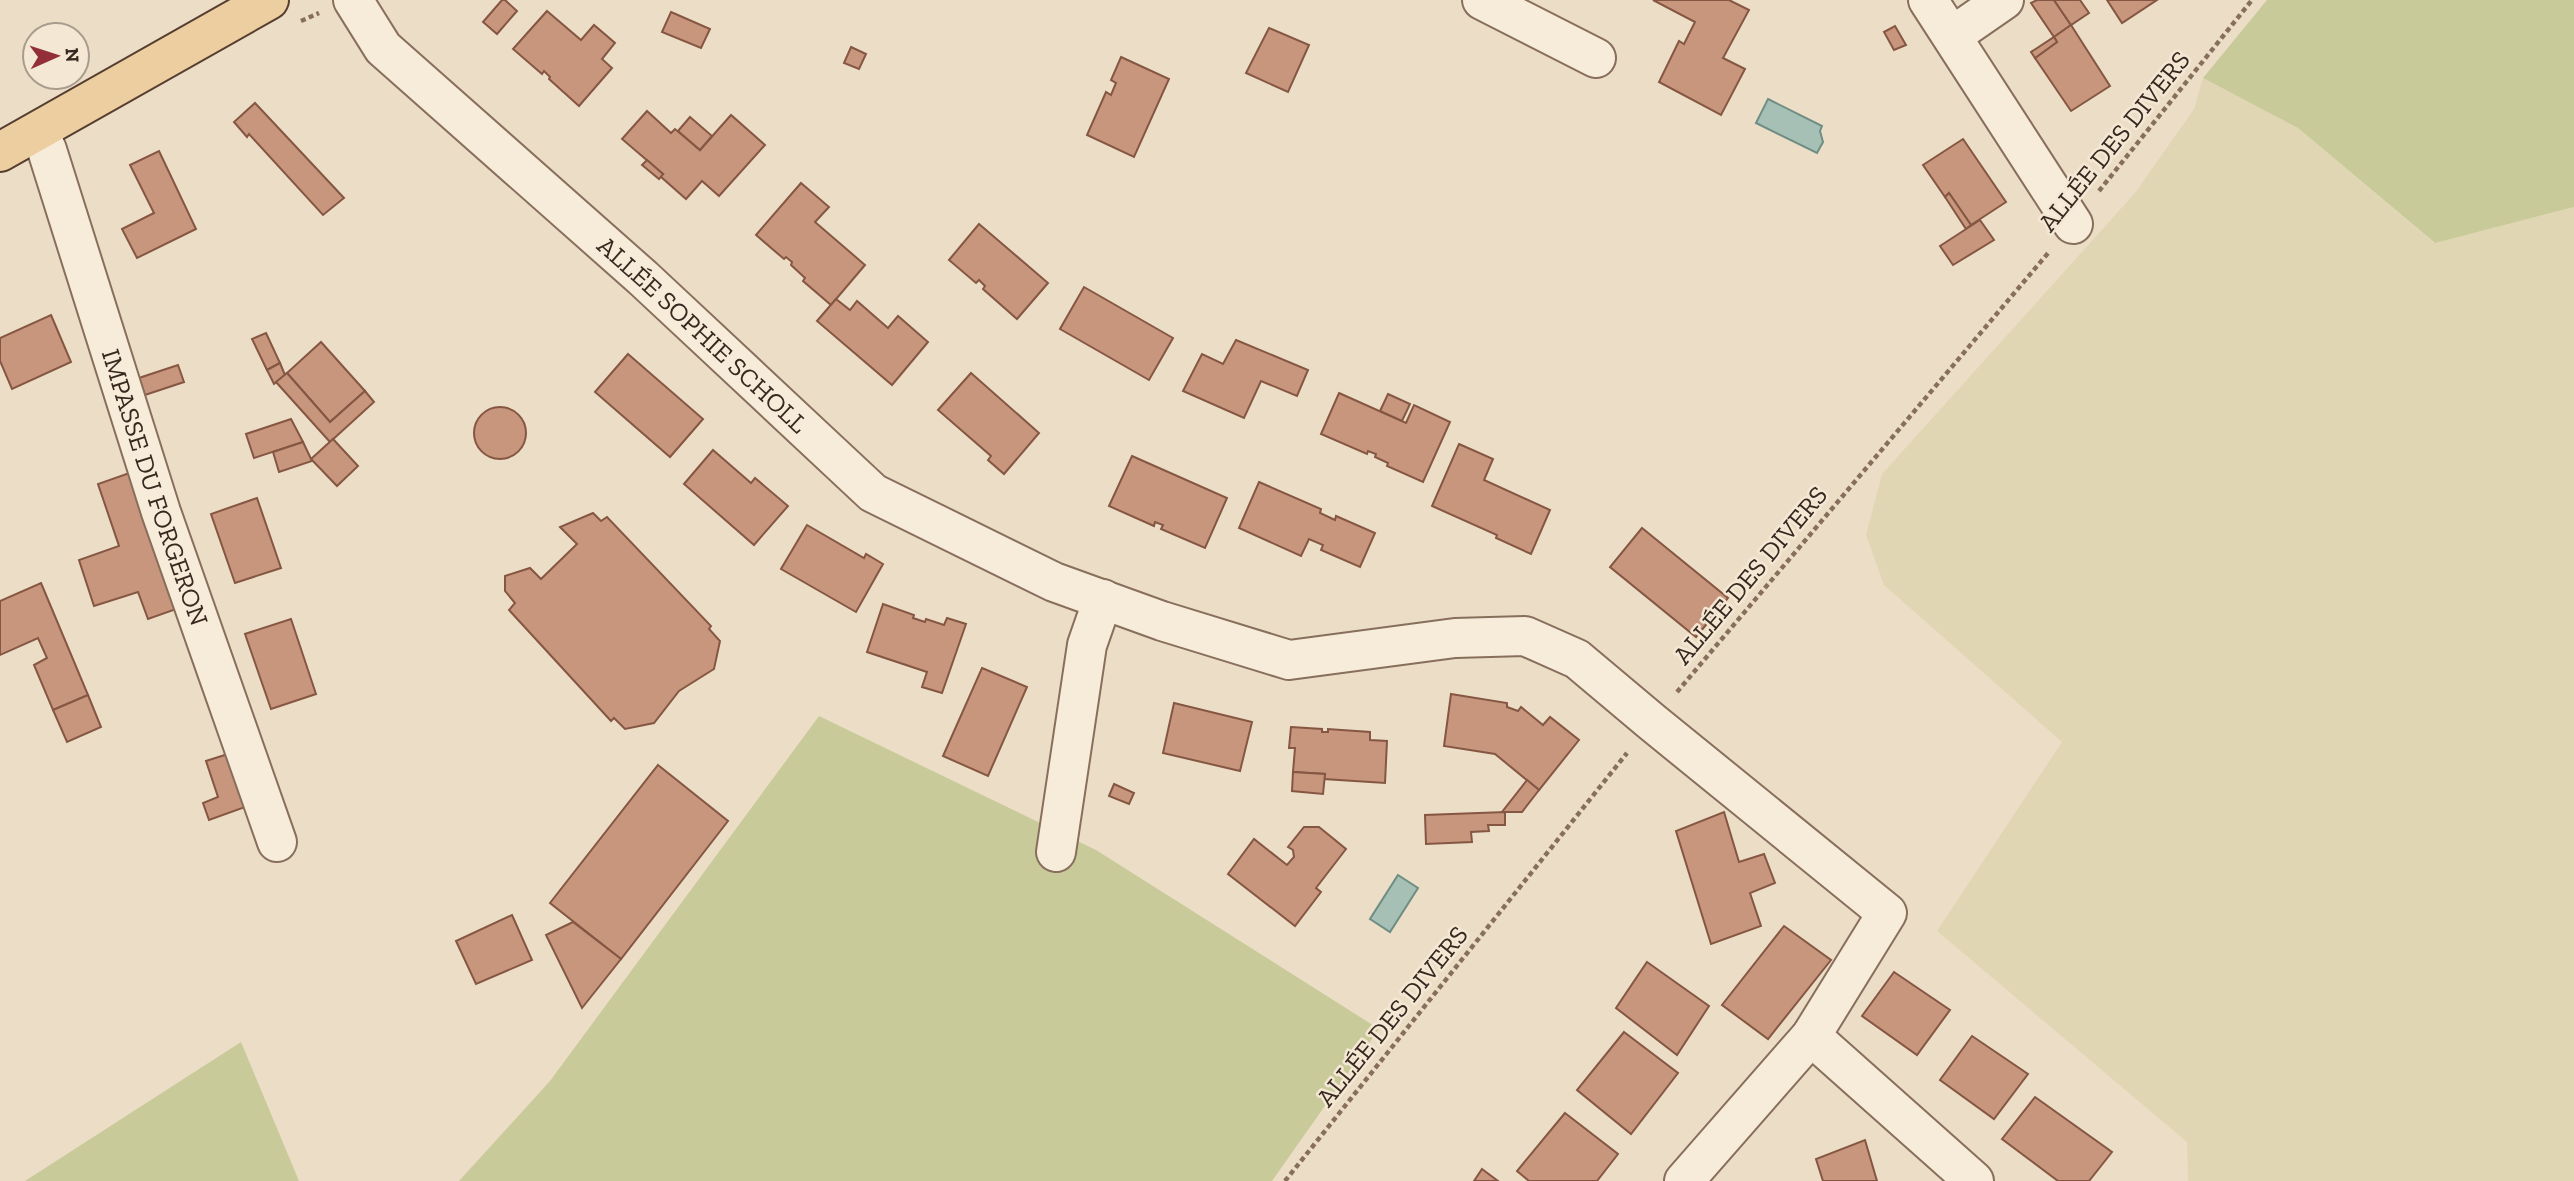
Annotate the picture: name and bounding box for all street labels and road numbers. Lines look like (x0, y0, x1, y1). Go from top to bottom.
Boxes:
street label: ALLÉE DES DIVERS (2031, 44, 2197, 238)
street label: ALLÉE SOPHIE SCHOLL (591, 229, 815, 440)
street label: IMPASSE DU FORGERON (95, 345, 216, 630)
street label: ALLÉE DES DIVERS (1666, 479, 1834, 671)
street label: ALLÉE DES DIVERS (1309, 919, 1475, 1113)

